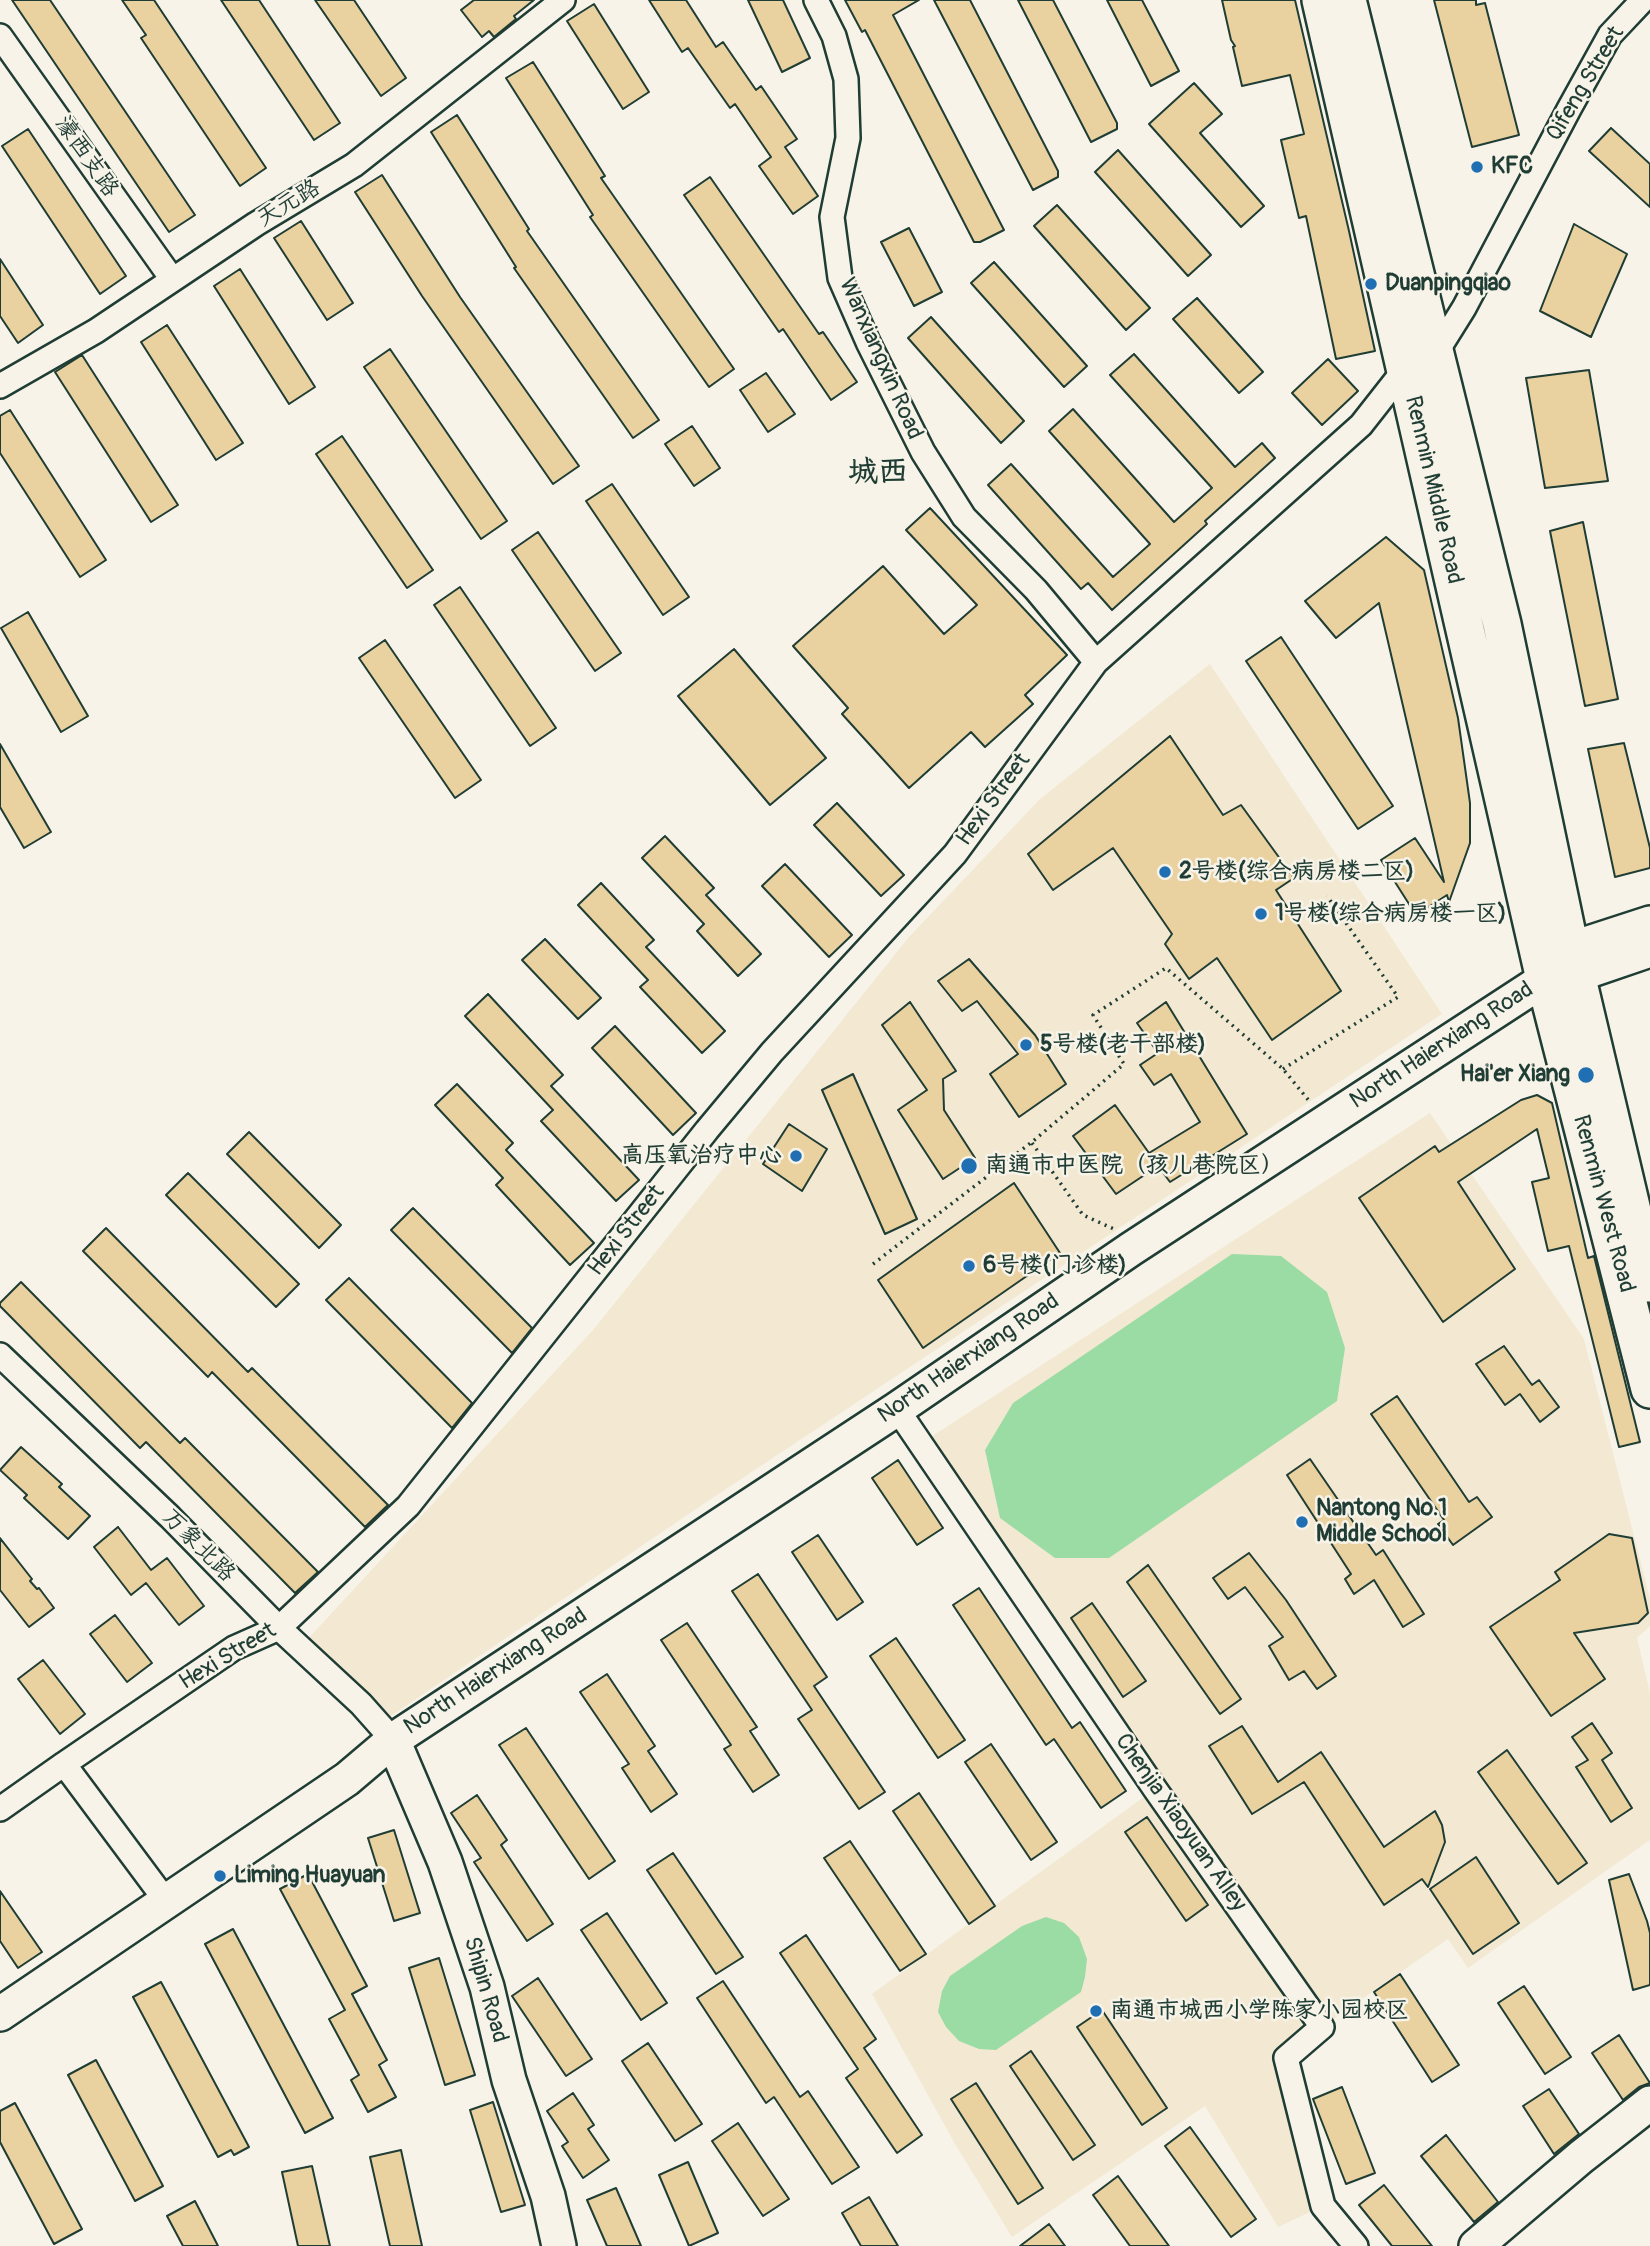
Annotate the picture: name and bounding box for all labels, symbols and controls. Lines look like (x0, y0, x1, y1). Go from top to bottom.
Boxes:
street label: Qifeng Street (1541, 22, 1631, 146)
street label: 濠西支路 (48, 111, 124, 203)
place label: KFC (1491, 153, 1533, 181)
marker: KFC (1469, 159, 1485, 175)
street label: 天元路 (252, 174, 326, 234)
place label: Duanpingqiao (1385, 270, 1511, 298)
street label: Wanxiangxin Road (832, 274, 928, 444)
marker: Duanpingqiao (1363, 276, 1379, 292)
street label: Renmin Middle Road (1398, 393, 1468, 587)
district label: 城西 (848, 455, 908, 491)
street label: Hexi Street (951, 748, 1037, 852)
place label: 2号楼(综合病房楼二区) (1179, 858, 1414, 886)
marker: 2号楼(综合病房楼二区) (1157, 864, 1173, 880)
place label: 1号楼(综合病房楼一区) (1275, 900, 1506, 928)
marker: 1号楼(综合病房楼一区) (1253, 906, 1269, 922)
street label: North Haierxiang Road (1345, 976, 1539, 1116)
place label: 5号楼(老干部楼) (1040, 1031, 1206, 1059)
marker: 5号楼(老干部楼) (1018, 1037, 1034, 1053)
place label: Hai'er Xiang (1460, 1061, 1570, 1089)
marker: Hai'er Xiang (1576, 1065, 1596, 1085)
street label: Renmin West Road (1566, 1112, 1640, 1296)
place label: 高压氧治疗中心 (621, 1142, 782, 1170)
marker: 高压氧治疗中心 (788, 1148, 804, 1164)
place label: 南通市中医院（孩儿巷院区） (985, 1152, 1284, 1180)
marker: 南通市中医院（孩儿巷院区） (959, 1156, 979, 1176)
street label: Hexi Street (583, 1180, 671, 1282)
place label: 6号楼(门诊楼) (983, 1252, 1127, 1280)
marker: 6号楼(门诊楼) (961, 1258, 977, 1274)
street label: North Haierxiang Road (873, 1288, 1065, 1430)
place label: Nantong No.1 Middle School (1316, 1495, 1447, 1549)
street label: 万象北路 (156, 1504, 240, 1588)
marker: Nantong No.1 Middle School (1294, 1514, 1310, 1530)
street label: North Haierxiang Road (399, 1602, 593, 1742)
street label: Hexi Street (175, 1617, 281, 1697)
street label: Chenjia Xiaoyuan Alley (1108, 1729, 1252, 1917)
place label: Liming Huayuan (234, 1862, 386, 1890)
marker: Liming Huayuan (212, 1868, 228, 1884)
street label: Shipin Road (457, 1934, 513, 2046)
place label: 南通市城西小学陈家小园校区 (1110, 1997, 1409, 2025)
marker: 南通市城西小学陈家小园校区 (1088, 2003, 1104, 2019)

